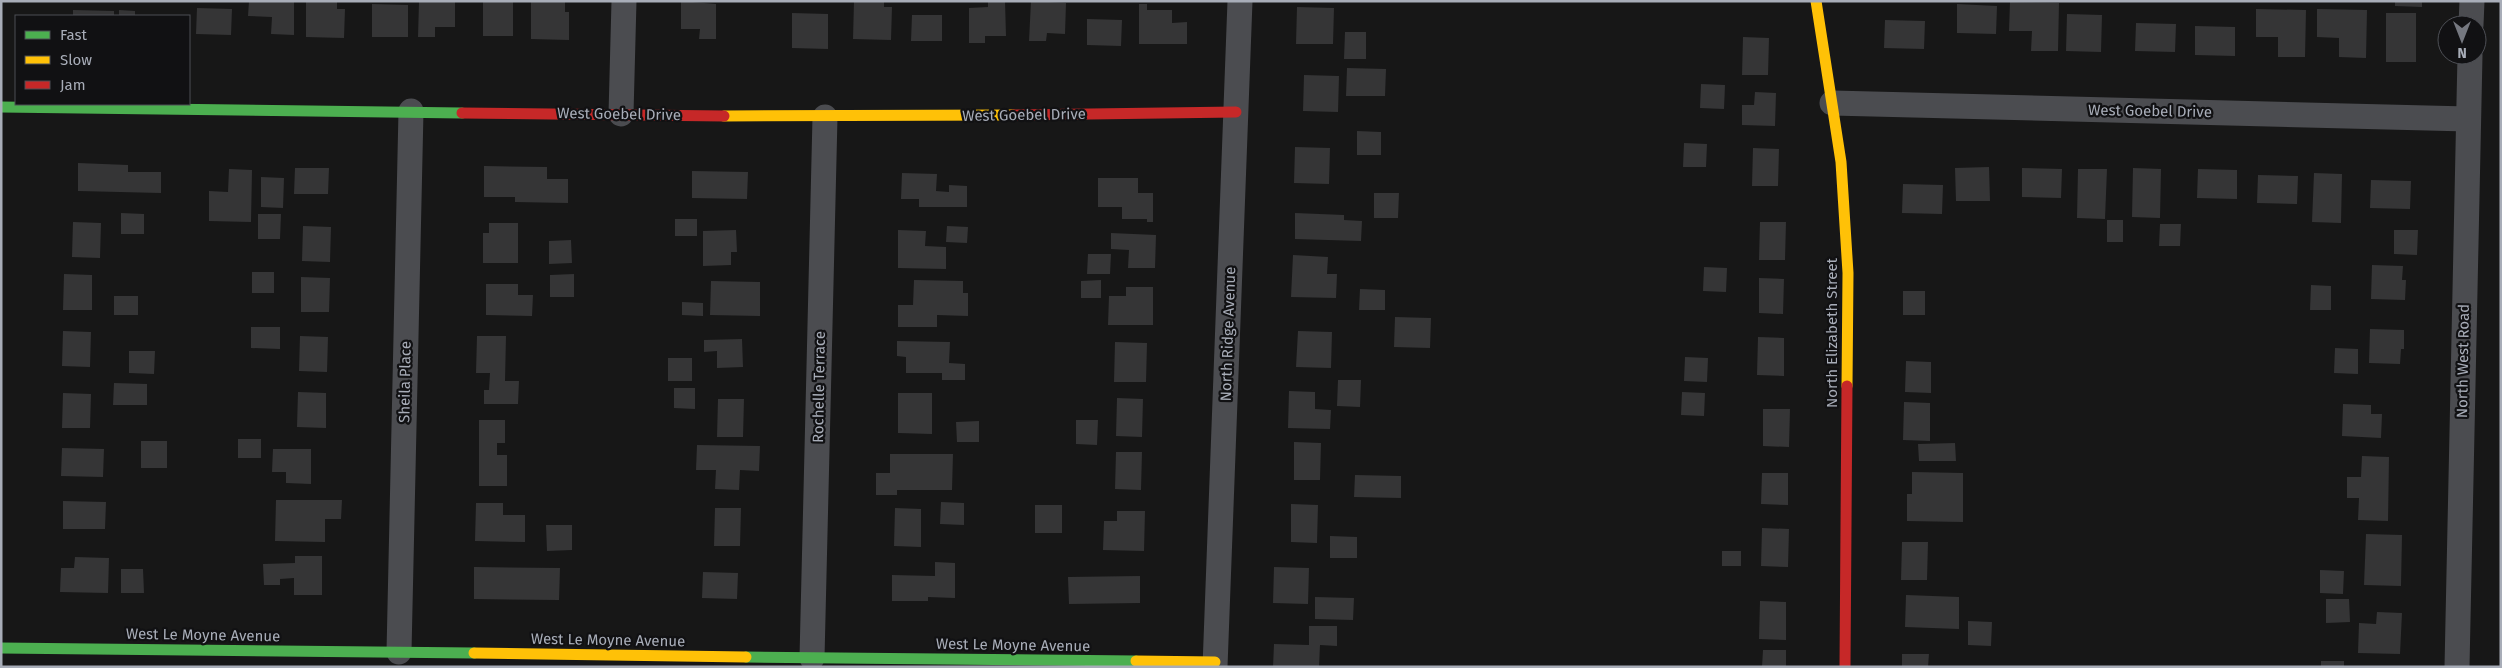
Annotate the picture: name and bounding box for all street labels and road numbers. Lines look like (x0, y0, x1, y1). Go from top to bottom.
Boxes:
street label: West Goebel Drive (2088, 101, 2212, 121)
street label: West Goebel Drive (557, 104, 681, 124)
street label: West Goebel Drive (962, 105, 1086, 125)
street label: North Elizabeth Street (1823, 257, 1841, 408)
street label: North Ridge Avenue (1217, 266, 1239, 402)
street label: North West Road (2453, 304, 2473, 418)
street label: Rochelle Terrace (809, 331, 829, 443)
street label: Sheila Place (395, 341, 415, 423)
street label: West Le Moyne Avenue (126, 625, 280, 645)
street label: West Le Moyne Avenue (531, 630, 685, 650)
street label: West Le Moyne Avenue (936, 635, 1090, 655)

